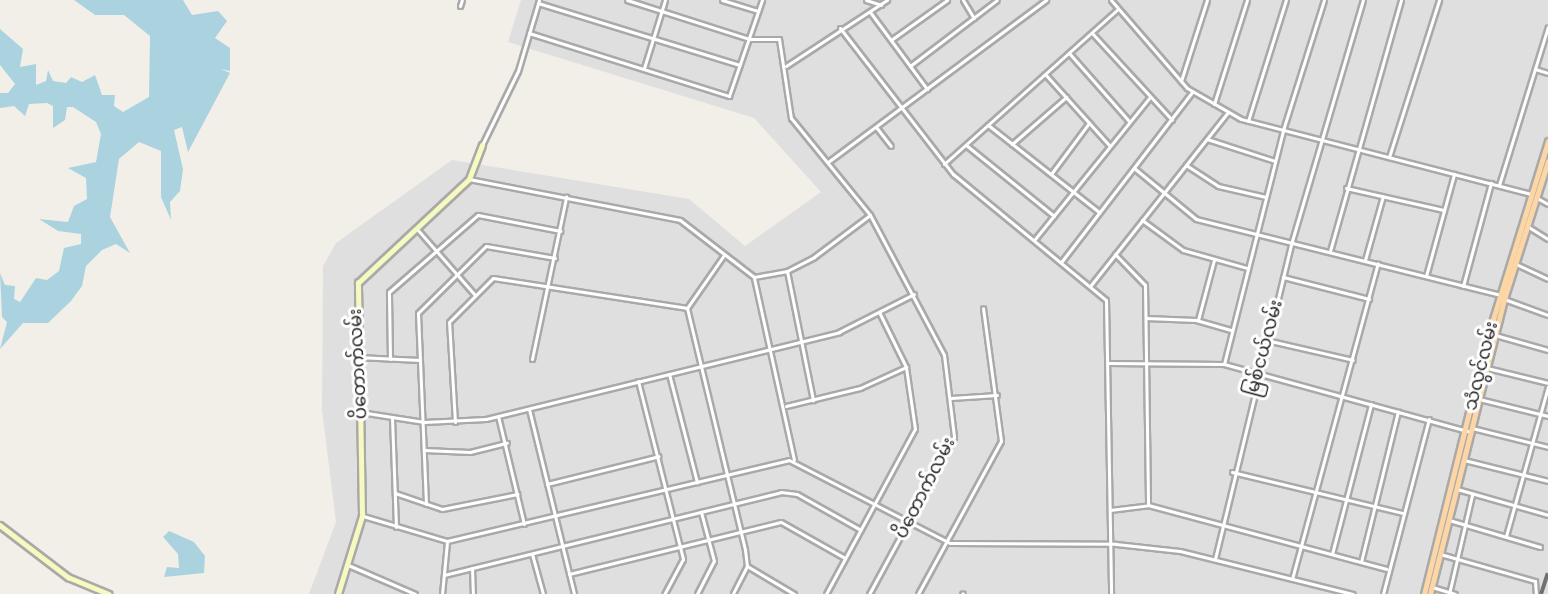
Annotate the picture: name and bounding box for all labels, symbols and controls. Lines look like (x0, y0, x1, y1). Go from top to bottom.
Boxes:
street label: မြစ်ငယ်လမ်း (1241, 297, 1287, 399)
street label: ပိတောက်လမ်း (344, 308, 372, 420)
street label: သံလွင်လမ်း (1460, 319, 1502, 413)
street label: ပိတောက်လမ်း (890, 434, 960, 542)

